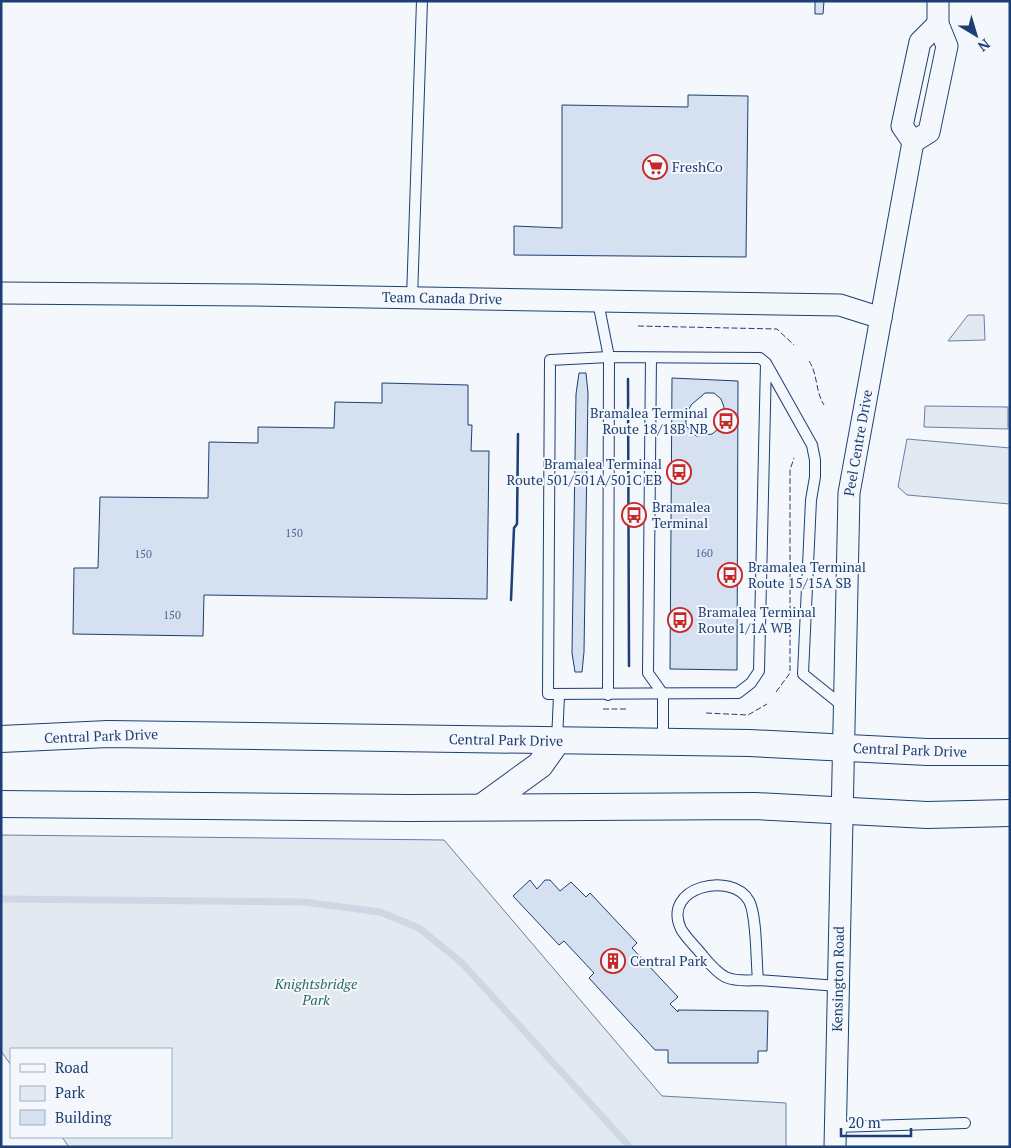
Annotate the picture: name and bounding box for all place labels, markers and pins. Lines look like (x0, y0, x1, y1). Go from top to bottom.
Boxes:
supermarket icon: FreshCo (642, 154, 668, 180)
place label: FreshCo (672, 157, 723, 176)
place label: Bramalea Terminal Route 18/18B NB (590, 403, 708, 438)
bus stop icon: Bramalea Terminal Route 18/18B NB (713, 408, 739, 434)
place label: Bramalea Terminal Route 501/501A/501C EB (506, 454, 662, 489)
bus stop icon: Bramalea Terminal Route 501/501A/501C EB (666, 459, 692, 485)
place label: Bramalea Terminal (652, 497, 711, 532)
bus stop icon: Bramalea Terminal (621, 502, 647, 528)
place label: Bramalea Terminal Route 15/15A SB (748, 557, 866, 592)
bus stop icon: Bramalea Terminal Route 15/15A SB (717, 562, 743, 588)
place label: Bramalea Terminal Route 1/1A WB (698, 602, 816, 637)
bus stop icon: Bramalea Terminal Route 1/1A WB (667, 607, 693, 633)
building icon: Central Park (600, 948, 626, 974)
place label: Central Park (630, 951, 708, 970)

